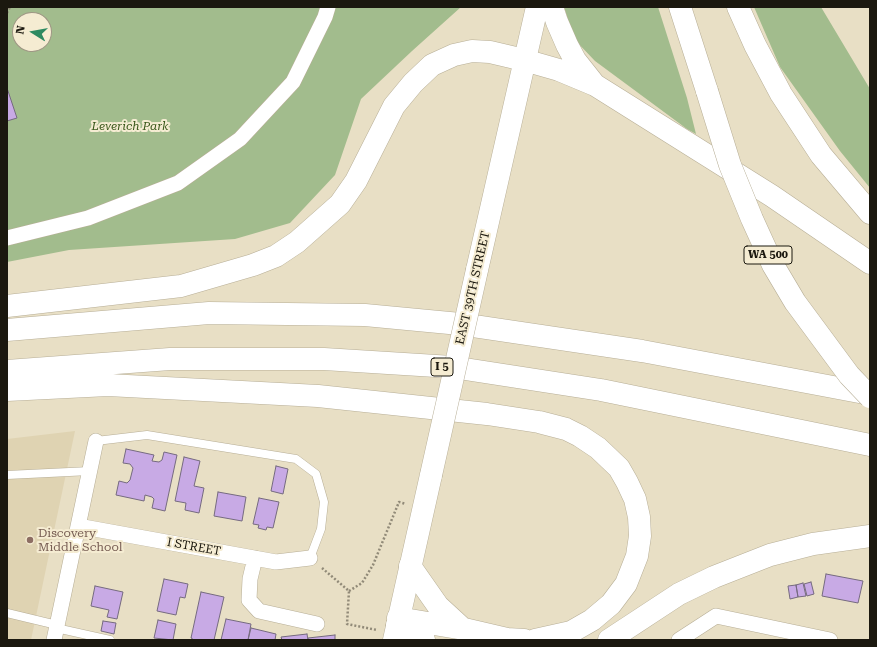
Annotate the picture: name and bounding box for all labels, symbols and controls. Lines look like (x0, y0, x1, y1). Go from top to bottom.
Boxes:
north arrow (12, 12, 52, 52)
text: N (14, 24, 28, 35)
park label: Leverich Park (91, 119, 169, 133)
street label: EAST 39TH STREET (453, 230, 493, 346)
road number: WA 500 (744, 246, 792, 264)
road number: I 5 (431, 358, 453, 376)
place label: Discovery Middle School (38, 526, 123, 554)
marker: Discovery Middle School (25, 535, 35, 545)
street label: I STREET (166, 535, 222, 559)

